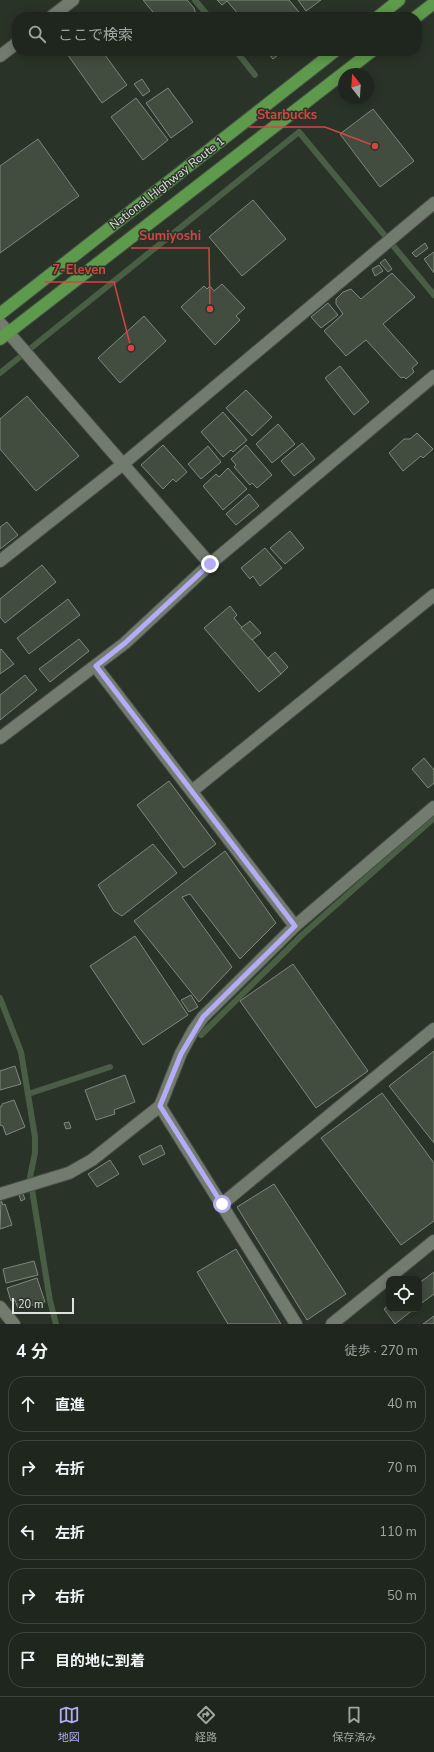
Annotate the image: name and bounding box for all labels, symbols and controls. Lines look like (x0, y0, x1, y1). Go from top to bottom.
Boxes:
search box (12, 12, 422, 56)
icon: search (26, 23, 48, 45)
text: ここで検索 (58, 25, 133, 45)
north arrow (338, 68, 374, 104)
callout: Starbucks (249, 102, 325, 127)
text: Starbucks (257, 106, 317, 124)
street label: National Highway Route 1 (106, 133, 228, 233)
callout: Sumiyoshi (131, 223, 209, 248)
text: Sumiyoshi (139, 227, 201, 245)
callout: 7-Eleven (44, 257, 114, 282)
text: 7-Eleven (52, 261, 106, 279)
route end (201, 555, 219, 573)
route start (213, 1195, 231, 1213)
map controls (386, 1276, 422, 1312)
button: locate (386, 1276, 422, 1312)
scale bar (12, 1296, 74, 1315)
text: 20 m (18, 1297, 43, 1312)
text: 4 分 (16, 1340, 48, 1363)
text: 徒歩 · 270 m (344, 1342, 418, 1360)
icon: ahead (17, 1393, 39, 1415)
text: 直進 (55, 1395, 85, 1415)
text: 40 m (387, 1395, 417, 1413)
icon: right (17, 1457, 39, 1479)
text: 右折 (55, 1459, 85, 1479)
text: 70 m (387, 1459, 417, 1477)
icon: left (17, 1521, 39, 1543)
text: 左折 (55, 1523, 85, 1543)
text: 110 m (379, 1523, 417, 1541)
icon: right (17, 1585, 39, 1607)
text: 右折 (55, 1587, 85, 1607)
text: 50 m (387, 1587, 417, 1605)
icon: arrive (17, 1649, 39, 1671)
text: 目的地に到着 (55, 1651, 145, 1671)
tab: 地図 (58, 1704, 80, 1745)
tab: 経路 (195, 1704, 217, 1745)
tab: 保存済み (332, 1704, 376, 1745)

